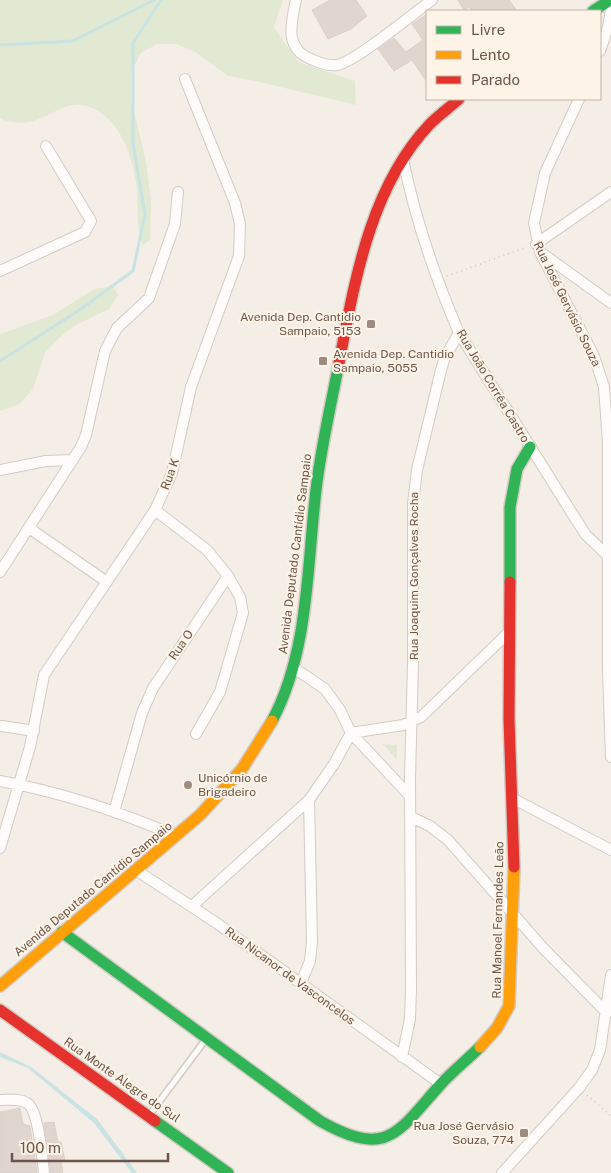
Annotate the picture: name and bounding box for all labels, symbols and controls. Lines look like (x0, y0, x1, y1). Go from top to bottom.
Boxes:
legend (426, 10, 601, 100)
text: Livre (471, 21, 505, 38)
text: Lento (471, 46, 510, 63)
text: Parado (471, 71, 520, 88)
street label: Rua José Gervásio Souza (531, 239, 603, 369)
place label: Avenida Dep. Cantidio Sampaio, 5153 (240, 310, 361, 338)
marker: Avenida Dep. Cantidio Sampaio, 5153 (365, 318, 377, 330)
street label: Rua João Corrêa Castro (454, 327, 532, 445)
place label: Avenida Dep. Cantidio Sampaio, 5055 (333, 347, 454, 375)
marker: Avenida Dep. Cantidio Sampaio, 5055 (317, 355, 329, 367)
street label: Avenida Deputado Cantídio Sampaio (276, 453, 314, 655)
street label: Rua K (158, 456, 182, 492)
street label: Rua Joaquim Gonçalves Rocha (407, 492, 421, 660)
street label: Rua O (166, 627, 196, 663)
place label: Unicórnio de Brigadeiro (198, 771, 268, 799)
marker: Unicórnio de Brigadeiro (182, 779, 194, 791)
street label: Avenida Deputado Cantídio Sampaio (11, 819, 175, 959)
street label: Rua Manoel Fernandes Leão (490, 841, 506, 999)
street label: Rua Nicanor de Vasconcelos (222, 924, 358, 1028)
street label: Rua Monte Alegre do Sul (61, 1035, 183, 1126)
place label: Rua José Gervásio Souza, 774 (414, 1119, 514, 1147)
marker: Rua José Gervásio Souza, 774 (518, 1127, 530, 1139)
scale bar (12, 1130, 169, 1162)
text: 100 m (20, 1139, 61, 1156)

